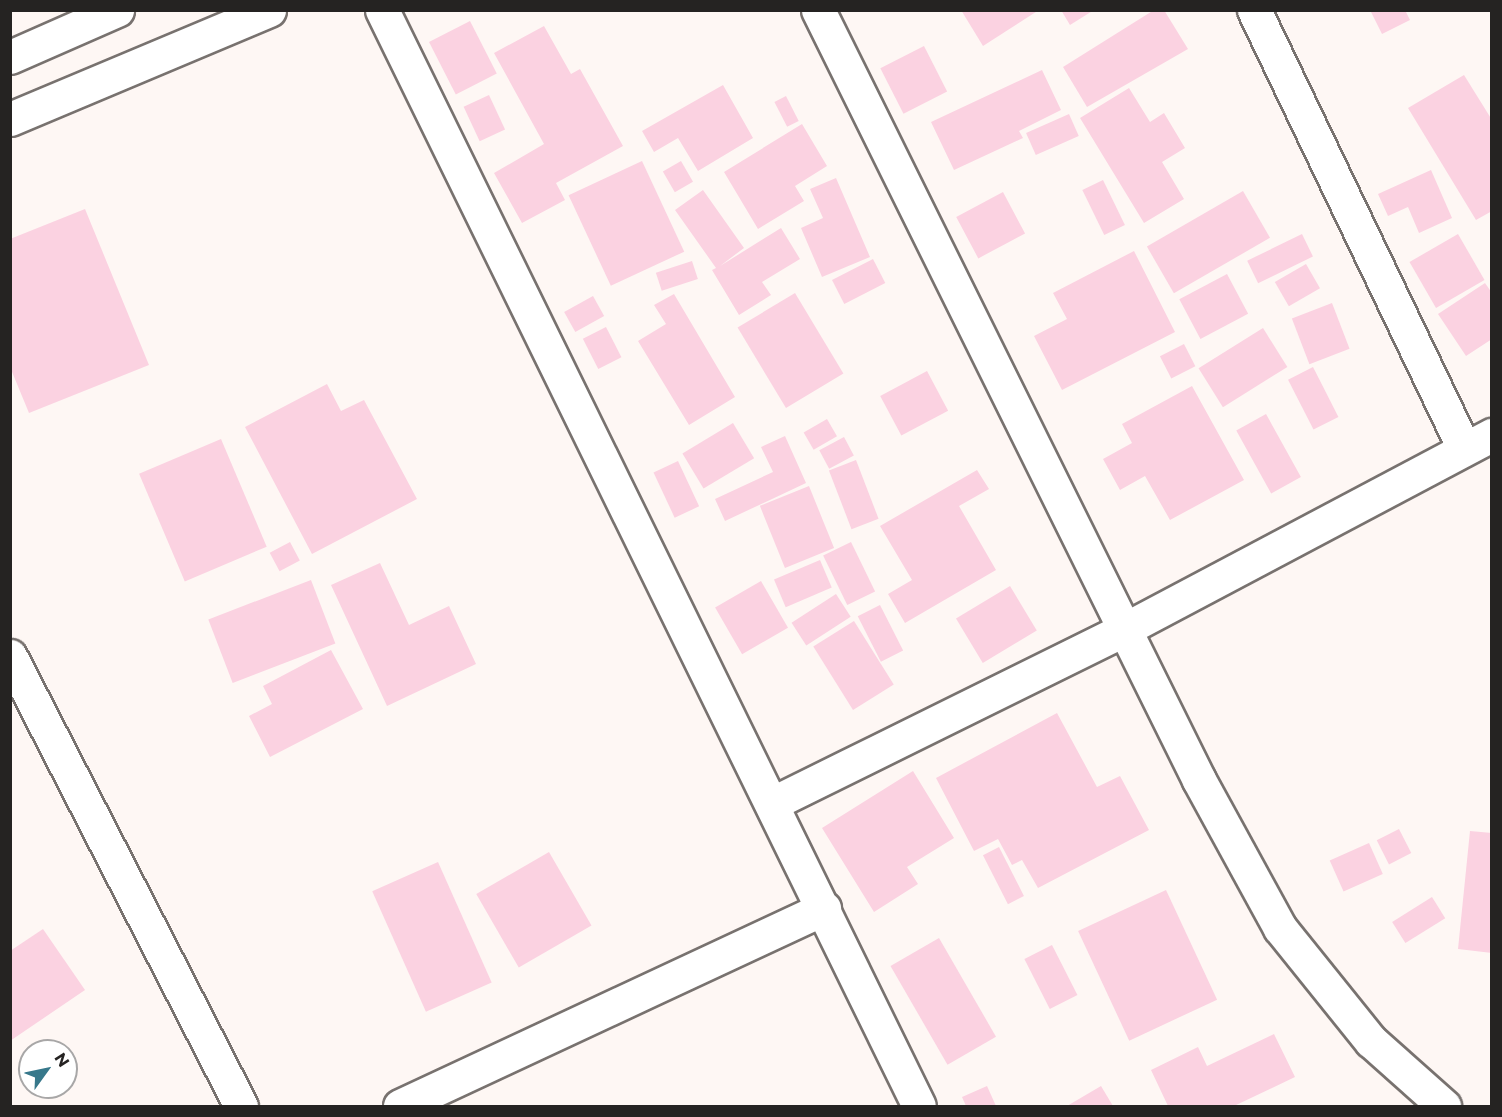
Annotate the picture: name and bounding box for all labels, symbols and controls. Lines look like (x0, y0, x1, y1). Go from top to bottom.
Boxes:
north arrow (18, 1039, 78, 1099)
text: N (50, 1049, 73, 1071)

